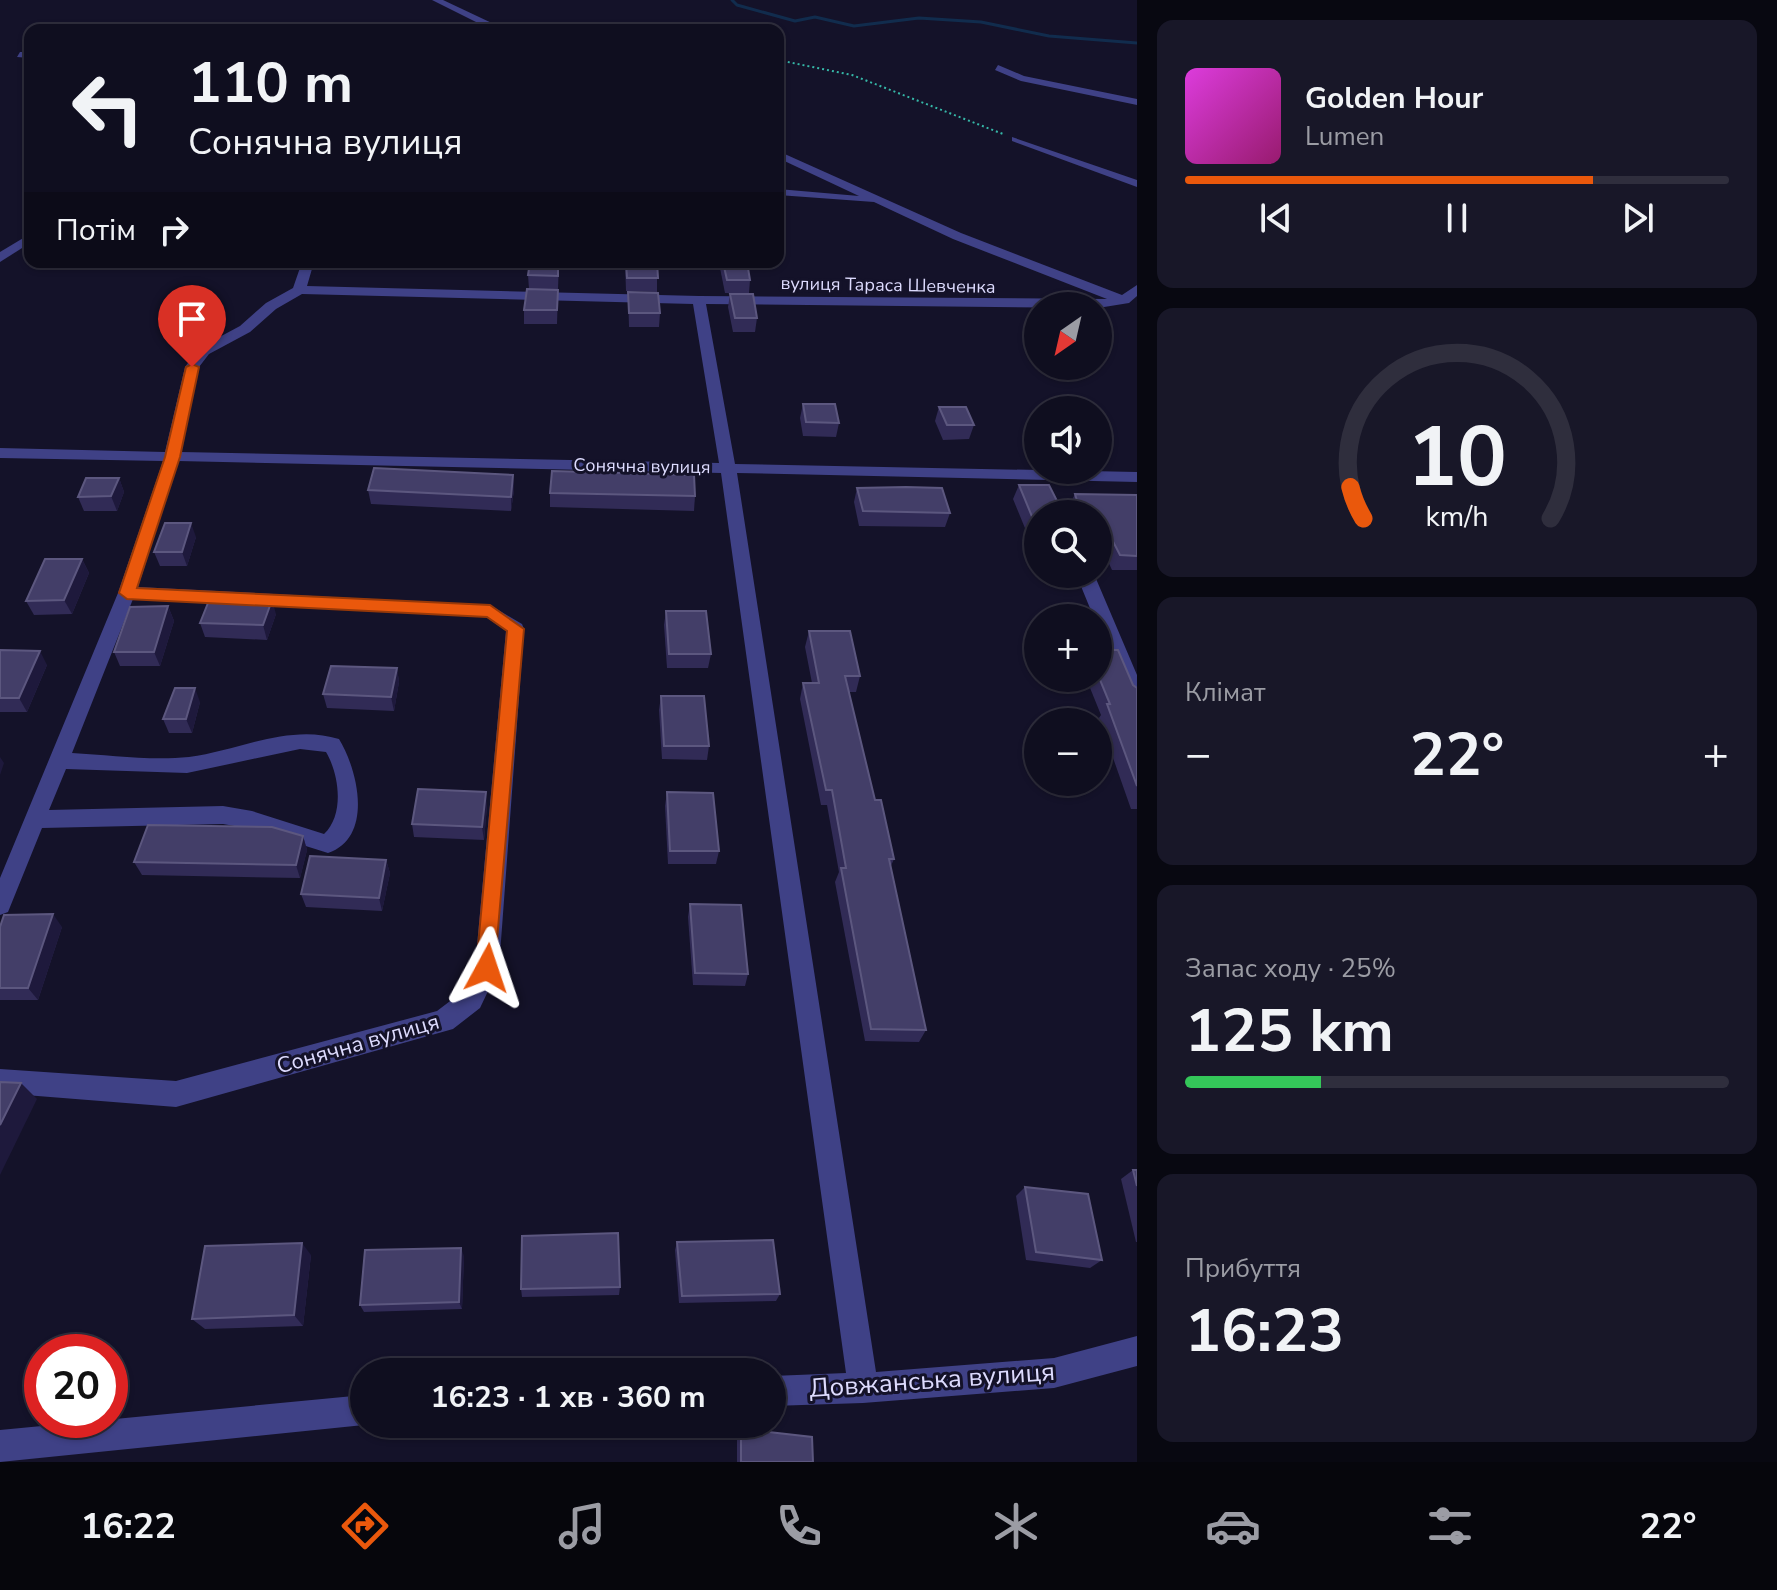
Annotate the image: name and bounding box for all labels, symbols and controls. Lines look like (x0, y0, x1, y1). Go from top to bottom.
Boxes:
text: 110 m (188, 45, 353, 122)
icon: left (56, 56, 160, 160)
text: Golden Hour (1305, 78, 1483, 119)
text: Сонячна вулиця (188, 118, 463, 167)
text: Lumen (1305, 119, 1384, 154)
icon: previous (1254, 196, 1298, 240)
icon: pause (1435, 196, 1479, 240)
icon: next (1616, 196, 1660, 240)
icon: right (152, 208, 196, 252)
text: Потім (56, 210, 136, 251)
street label: вулиця Тараса Шевченка (780, 271, 996, 299)
pin (158, 285, 226, 367)
north arrow (1024, 292, 1112, 380)
map controls (1024, 292, 1112, 796)
icon: arrive (170, 297, 214, 341)
button: sound (1024, 396, 1112, 484)
text: 10 (1407, 400, 1507, 513)
street label: Сонячна вулиця (573, 453, 711, 479)
text: km/h (1426, 497, 1488, 536)
button: search (1024, 500, 1112, 588)
button: + (1024, 604, 1112, 692)
text: Клімат (1185, 675, 1266, 710)
button: − (1024, 708, 1112, 796)
text: 22° (1410, 714, 1504, 796)
text: − (1185, 725, 1211, 785)
text: + (1703, 725, 1729, 785)
position arrow (445, 926, 529, 1010)
text: Запас ходу · 25% (1185, 951, 1396, 986)
text: 125 km (1185, 990, 1394, 1072)
street label: Сонячна вулиця (273, 1006, 443, 1082)
text: Прибуття (1185, 1251, 1301, 1286)
text: 16:23 (1185, 1290, 1344, 1372)
speed limit sign: 20 (24, 1334, 128, 1438)
street label: Довжанська вулиця (808, 1354, 1056, 1406)
text: 16:23 · 1 хв · 360 m (430, 1377, 706, 1418)
icon: directions (337, 1498, 393, 1554)
icon: music (554, 1498, 610, 1554)
icon: phone (771, 1498, 827, 1554)
icon: climate (988, 1498, 1044, 1554)
icon: car (1205, 1498, 1261, 1554)
icon: filters (1422, 1498, 1478, 1554)
text: 16:22 (81, 1502, 176, 1551)
text: 22° (1640, 1502, 1696, 1551)

